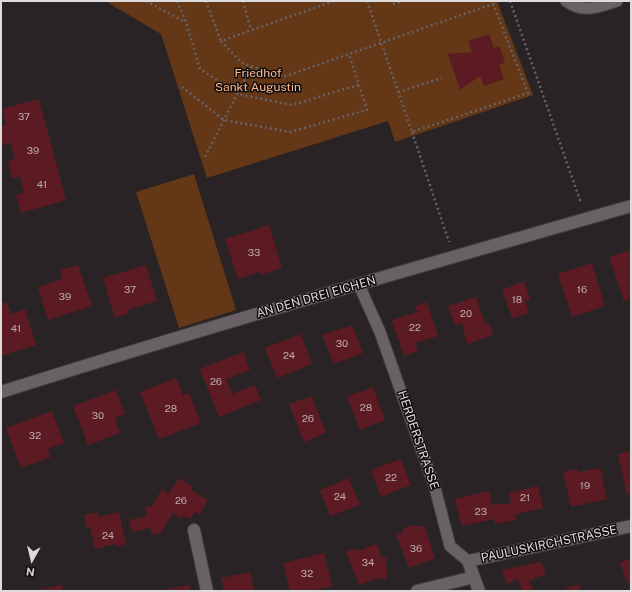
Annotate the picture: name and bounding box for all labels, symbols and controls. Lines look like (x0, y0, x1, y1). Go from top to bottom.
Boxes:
park label: Friedhof Sankt Augustin (215, 66, 301, 94)
house number: 37 (18, 111, 30, 123)
house number: 39 (27, 145, 39, 157)
house number: 41 (37, 179, 47, 191)
house number: 33 (248, 247, 260, 259)
street label: AN DEN DREI EICHEN (255, 273, 377, 321)
house number: 37 (124, 284, 136, 296)
house number: 16 (577, 284, 587, 296)
house number: 39 (59, 291, 71, 303)
house number: 18 (512, 294, 522, 306)
house number: 20 (460, 308, 472, 320)
house number: 22 (409, 322, 421, 334)
house number: 41 (11, 323, 21, 335)
house number: 30 (336, 338, 348, 350)
house number: 24 (283, 350, 295, 362)
house number: 26 (210, 376, 222, 388)
street label: HERDERSTRASSE (394, 389, 442, 491)
house number: 28 (360, 402, 372, 414)
house number: 28 (165, 403, 177, 415)
house number: 30 (92, 410, 104, 422)
house number: 26 (302, 413, 314, 425)
house number: 32 (29, 430, 41, 442)
house number: 22 (385, 472, 397, 484)
house number: 19 (580, 480, 590, 492)
house number: 24 (334, 491, 346, 503)
house number: 21 (520, 492, 530, 504)
house number: 26 (175, 495, 187, 507)
house number: 23 (475, 506, 487, 518)
street label: PAULUSKIRCHSTRASSE (480, 523, 618, 565)
house number: 24 (102, 530, 114, 542)
north arrow (12, 540, 52, 580)
house number: 36 (410, 543, 422, 555)
house number: 34 (362, 557, 374, 569)
text: N (25, 565, 35, 578)
house number: 32 (301, 568, 313, 580)

